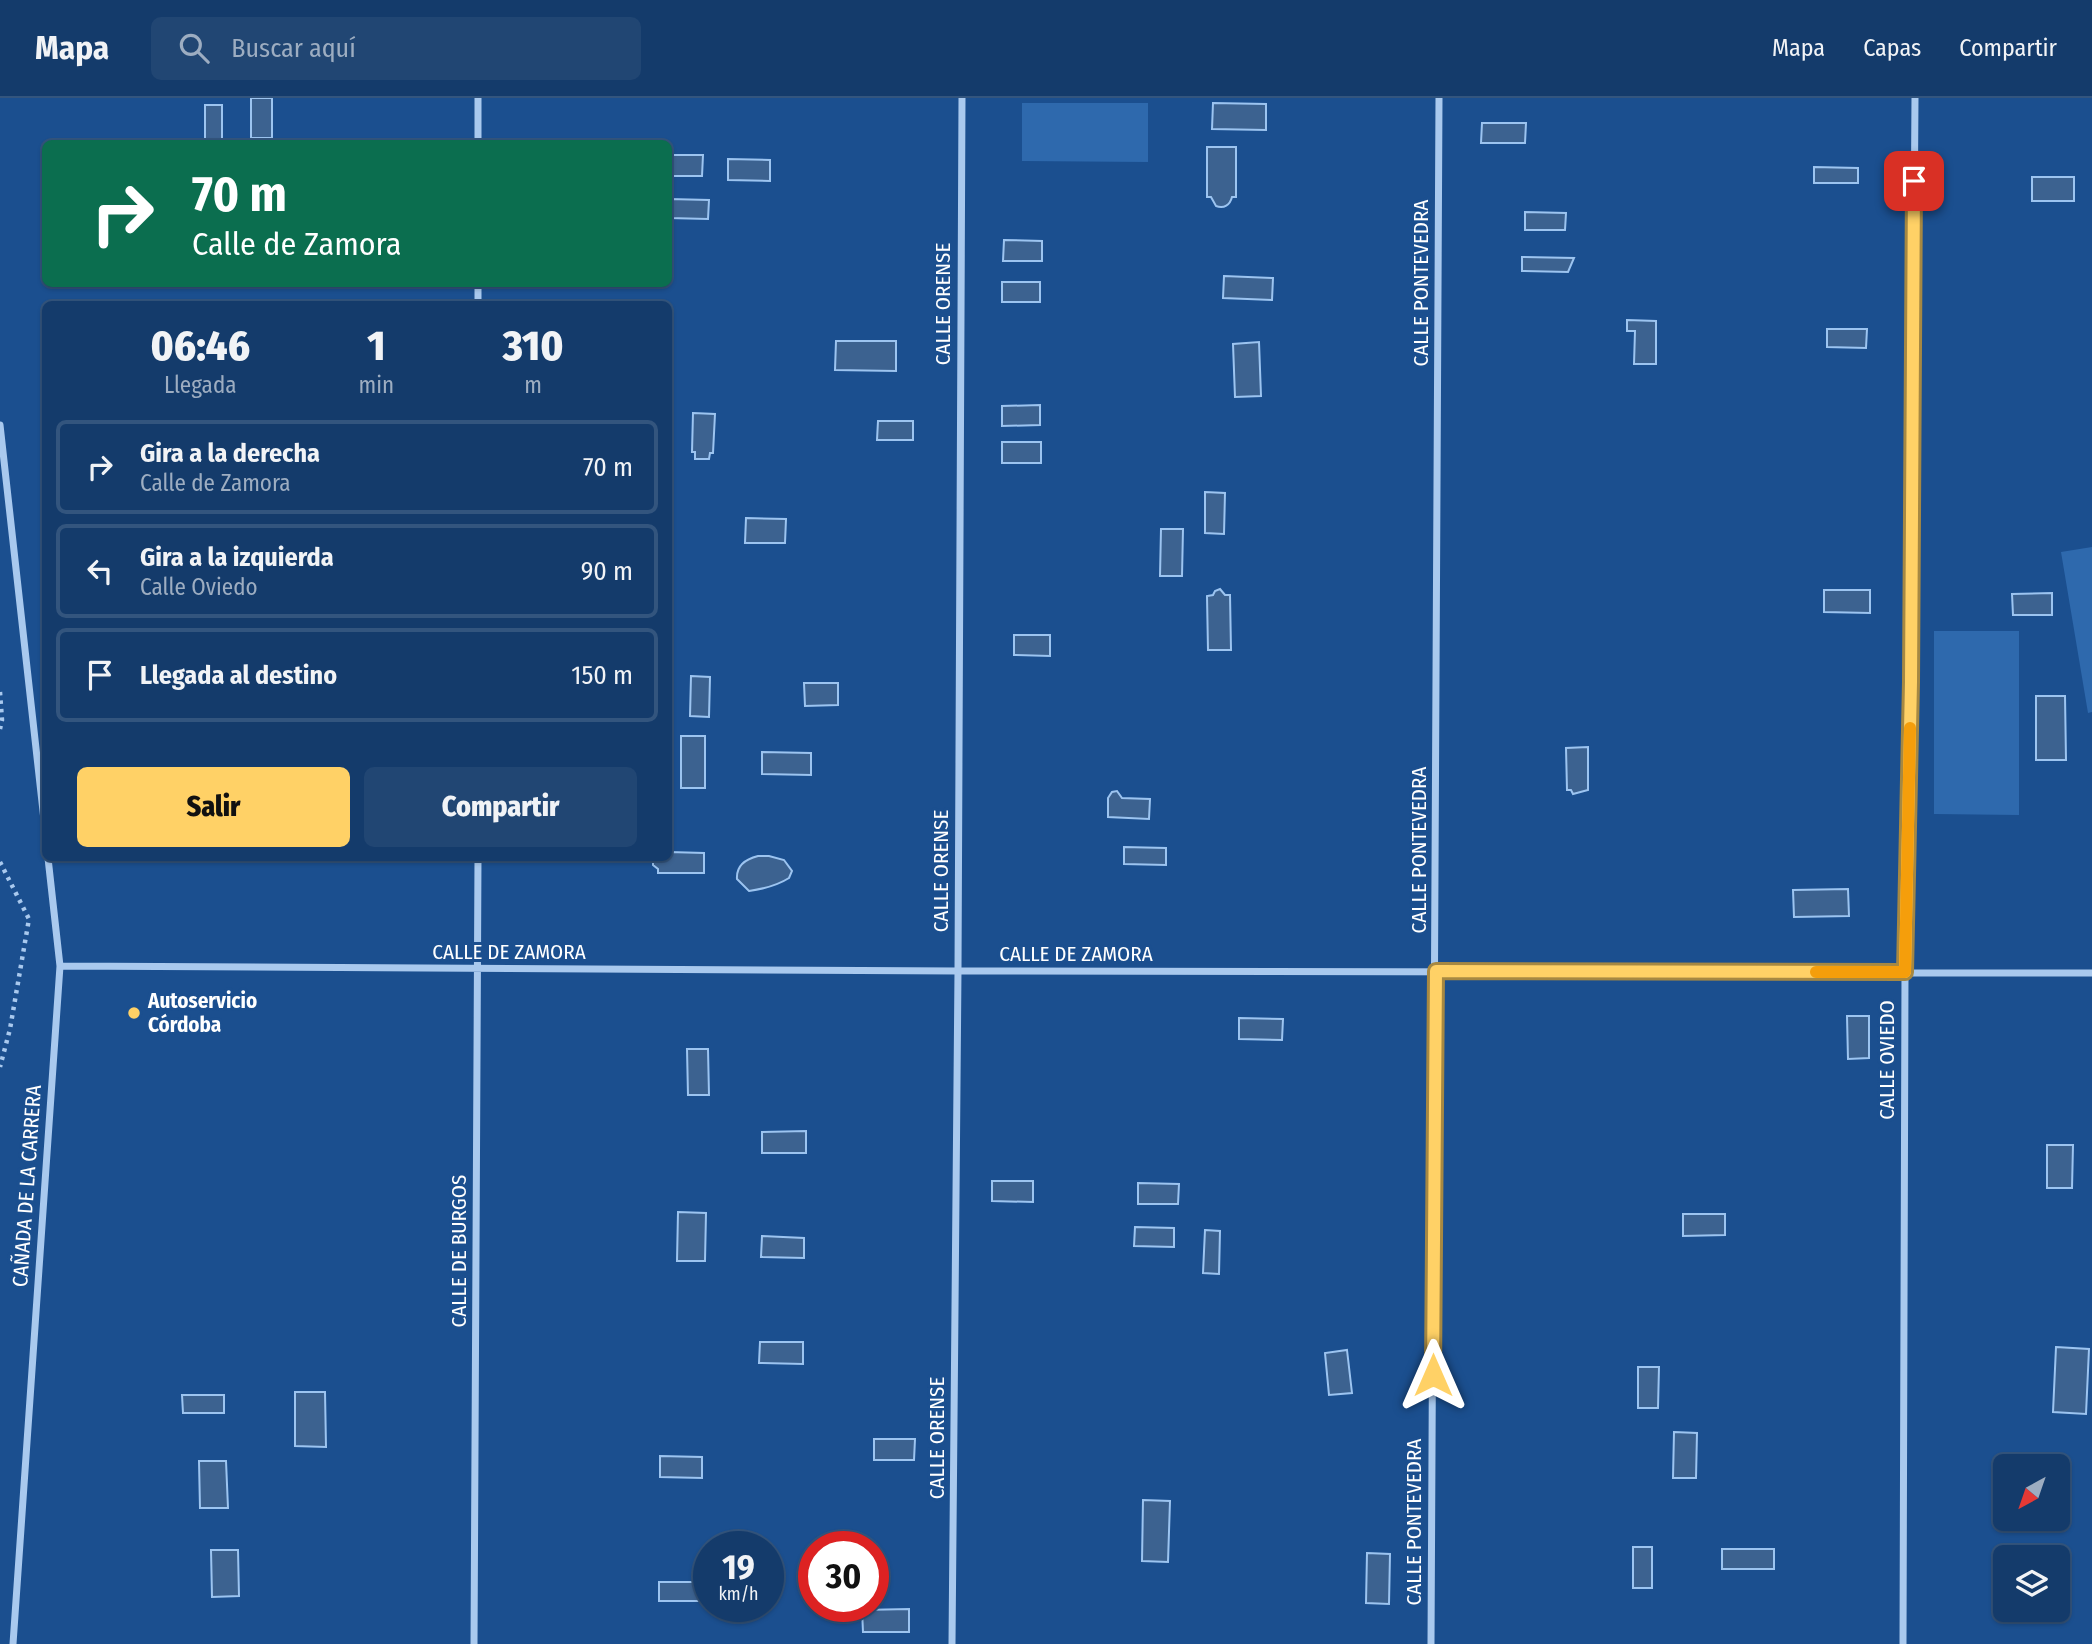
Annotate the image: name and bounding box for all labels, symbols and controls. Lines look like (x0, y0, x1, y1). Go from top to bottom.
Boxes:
search box (151, 17, 641, 80)
text: Mapa (35, 28, 109, 68)
icon: search (175, 29, 213, 67)
text: Buscar aquí (231, 33, 356, 64)
text: Mapa (1772, 34, 1825, 62)
text: Capas (1863, 34, 1921, 62)
text: Compartir (1959, 34, 2057, 62)
pin (1884, 151, 1944, 211)
icon: arrive (1895, 162, 1933, 200)
text: 70 m (192, 165, 287, 224)
icon: right (77, 168, 168, 259)
street label: CALLE PONTEVEDRA (1408, 200, 1434, 366)
text: Calle de Zamora (192, 225, 401, 263)
street label: CALLE ORENSE (930, 243, 956, 365)
text: 06:46 (151, 321, 250, 371)
text: 1 (367, 321, 385, 371)
text: 310 (503, 321, 563, 371)
text: Llegada (164, 371, 236, 399)
text: min (359, 371, 394, 399)
text: m (524, 371, 542, 399)
text: Gira a la derecha (140, 438, 320, 469)
icon: right (81, 448, 119, 486)
text: 70 m (583, 452, 633, 483)
text: Calle de Zamora (140, 469, 291, 497)
text: Gira a la izquierda (140, 542, 334, 573)
icon: left (81, 552, 119, 590)
text: 90 m (581, 556, 633, 587)
text: Calle Oviedo (140, 573, 258, 601)
icon: arrive (81, 656, 119, 694)
text: Llegada al destino (140, 660, 337, 691)
text: 150 m (571, 660, 633, 691)
button: Salir (77, 767, 350, 847)
button: Compartir (364, 767, 637, 847)
street label: CALLE PONTEVEDRA (1406, 767, 1432, 933)
street label: CALLE ORENSE (928, 810, 954, 932)
street label: CALLE DE ZAMORA (432, 939, 586, 965)
street label: CALLE DE ZAMORA (999, 941, 1153, 967)
place label: Autoservicio Córdoba (147, 988, 257, 1038)
street label: CALLE OVIEDO (1874, 1000, 1900, 1120)
marker: Autoservicio Córdoba (126, 1005, 142, 1021)
street label: CAÑADA DE LA CARRERA (7, 1084, 47, 1288)
street label: CALLE DE BURGOS (446, 1175, 472, 1327)
position arrow (1396, 1338, 1470, 1412)
street label: CALLE ORENSE (924, 1377, 950, 1499)
street label: CALLE PONTEVEDRA (1401, 1439, 1427, 1605)
north arrow (1993, 1454, 2070, 1531)
map controls (1993, 1454, 2070, 1622)
speed limit sign: 30 (798, 1531, 889, 1622)
button: layers (1993, 1545, 2070, 1622)
text: 19 (722, 1546, 755, 1588)
text: km/h (718, 1583, 759, 1605)

